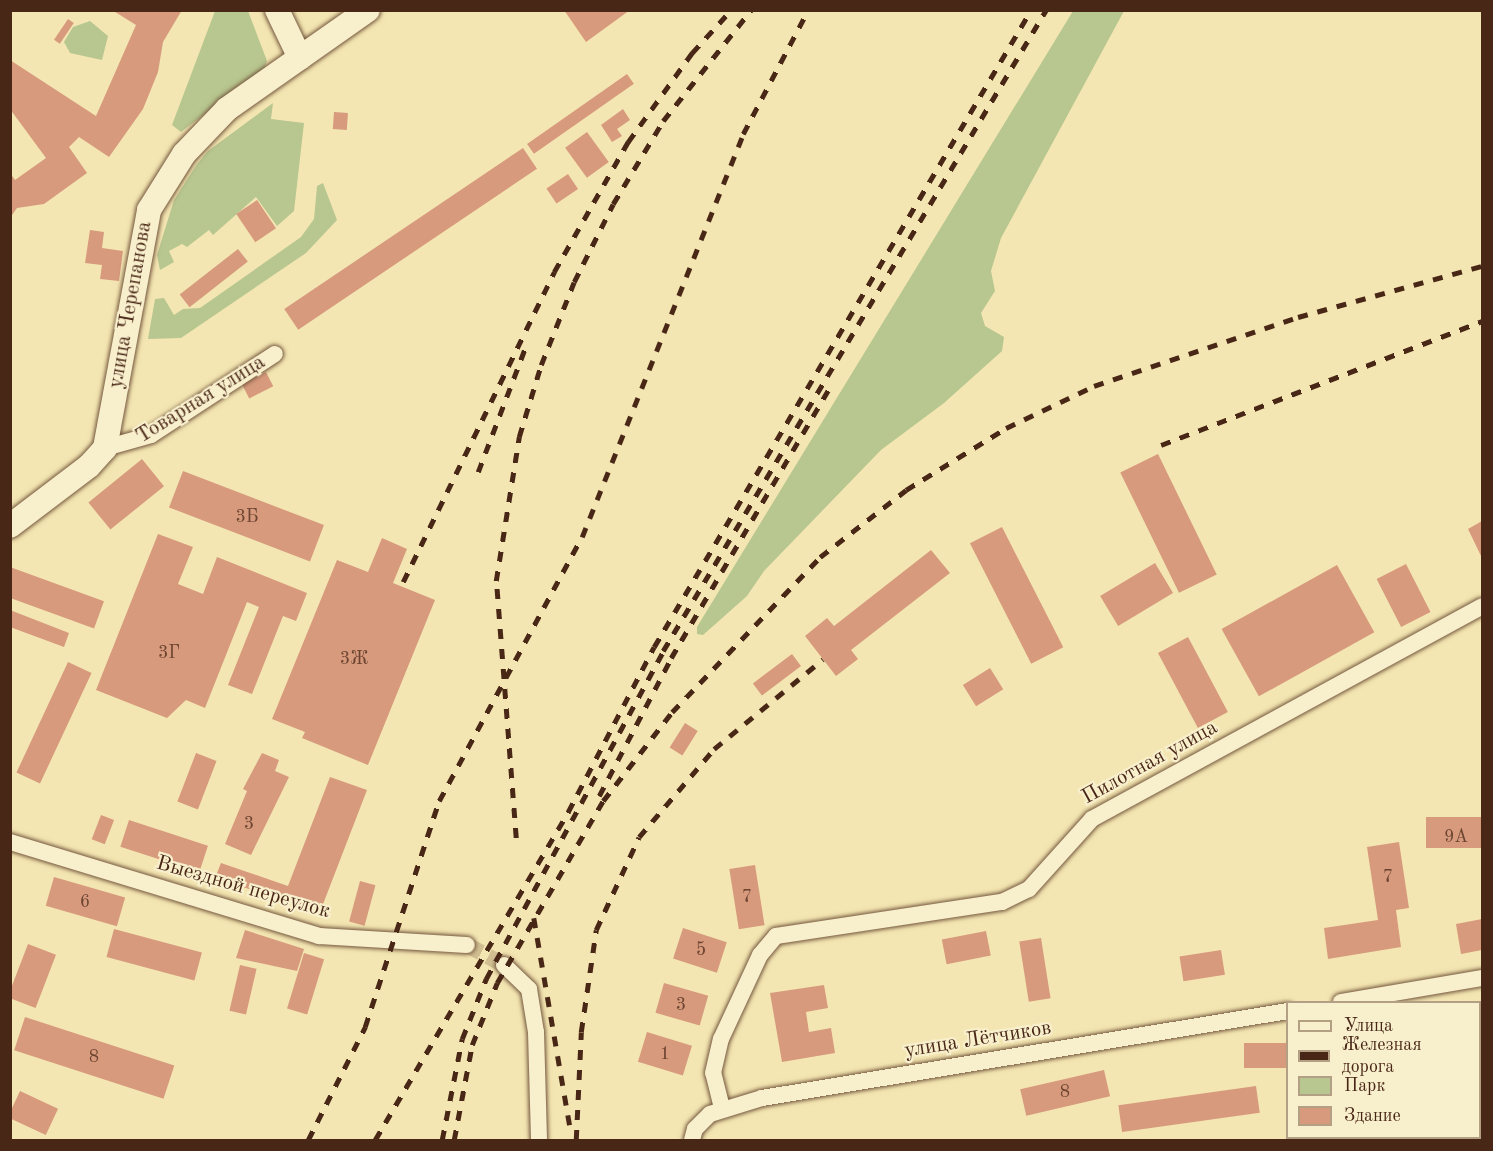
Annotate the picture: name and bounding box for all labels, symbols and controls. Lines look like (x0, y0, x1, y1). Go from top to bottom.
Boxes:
street label: улица Черепанова (104, 219, 158, 391)
street label: Товарная улица (132, 350, 270, 450)
house number: 3Б (235, 506, 259, 528)
house number: 3Г (158, 642, 180, 664)
house number: 3Ж (340, 648, 368, 670)
street label: Пилотная улица (1078, 715, 1222, 811)
house number: 3 (244, 813, 254, 835)
house number: 9А (1444, 826, 1468, 848)
street label: Выездной переулок (153, 851, 333, 925)
house number: 7 (1383, 866, 1393, 888)
house number: 7 (742, 886, 752, 908)
house number: 6 (80, 891, 90, 913)
house number: 5 (696, 939, 706, 961)
house number: 3 (676, 994, 686, 1016)
legend (1286, 1001, 1481, 1139)
street label: улица Лётчиков (903, 1016, 1053, 1064)
text: Улица (1344, 1017, 1393, 1035)
text: Железная дорога (1342, 1036, 1422, 1076)
house number: 1 (660, 1043, 670, 1065)
house number: 8 (89, 1046, 99, 1068)
text: Парк (1344, 1077, 1385, 1095)
house number: 8 (1060, 1081, 1070, 1103)
text: Здание (1344, 1107, 1401, 1125)

